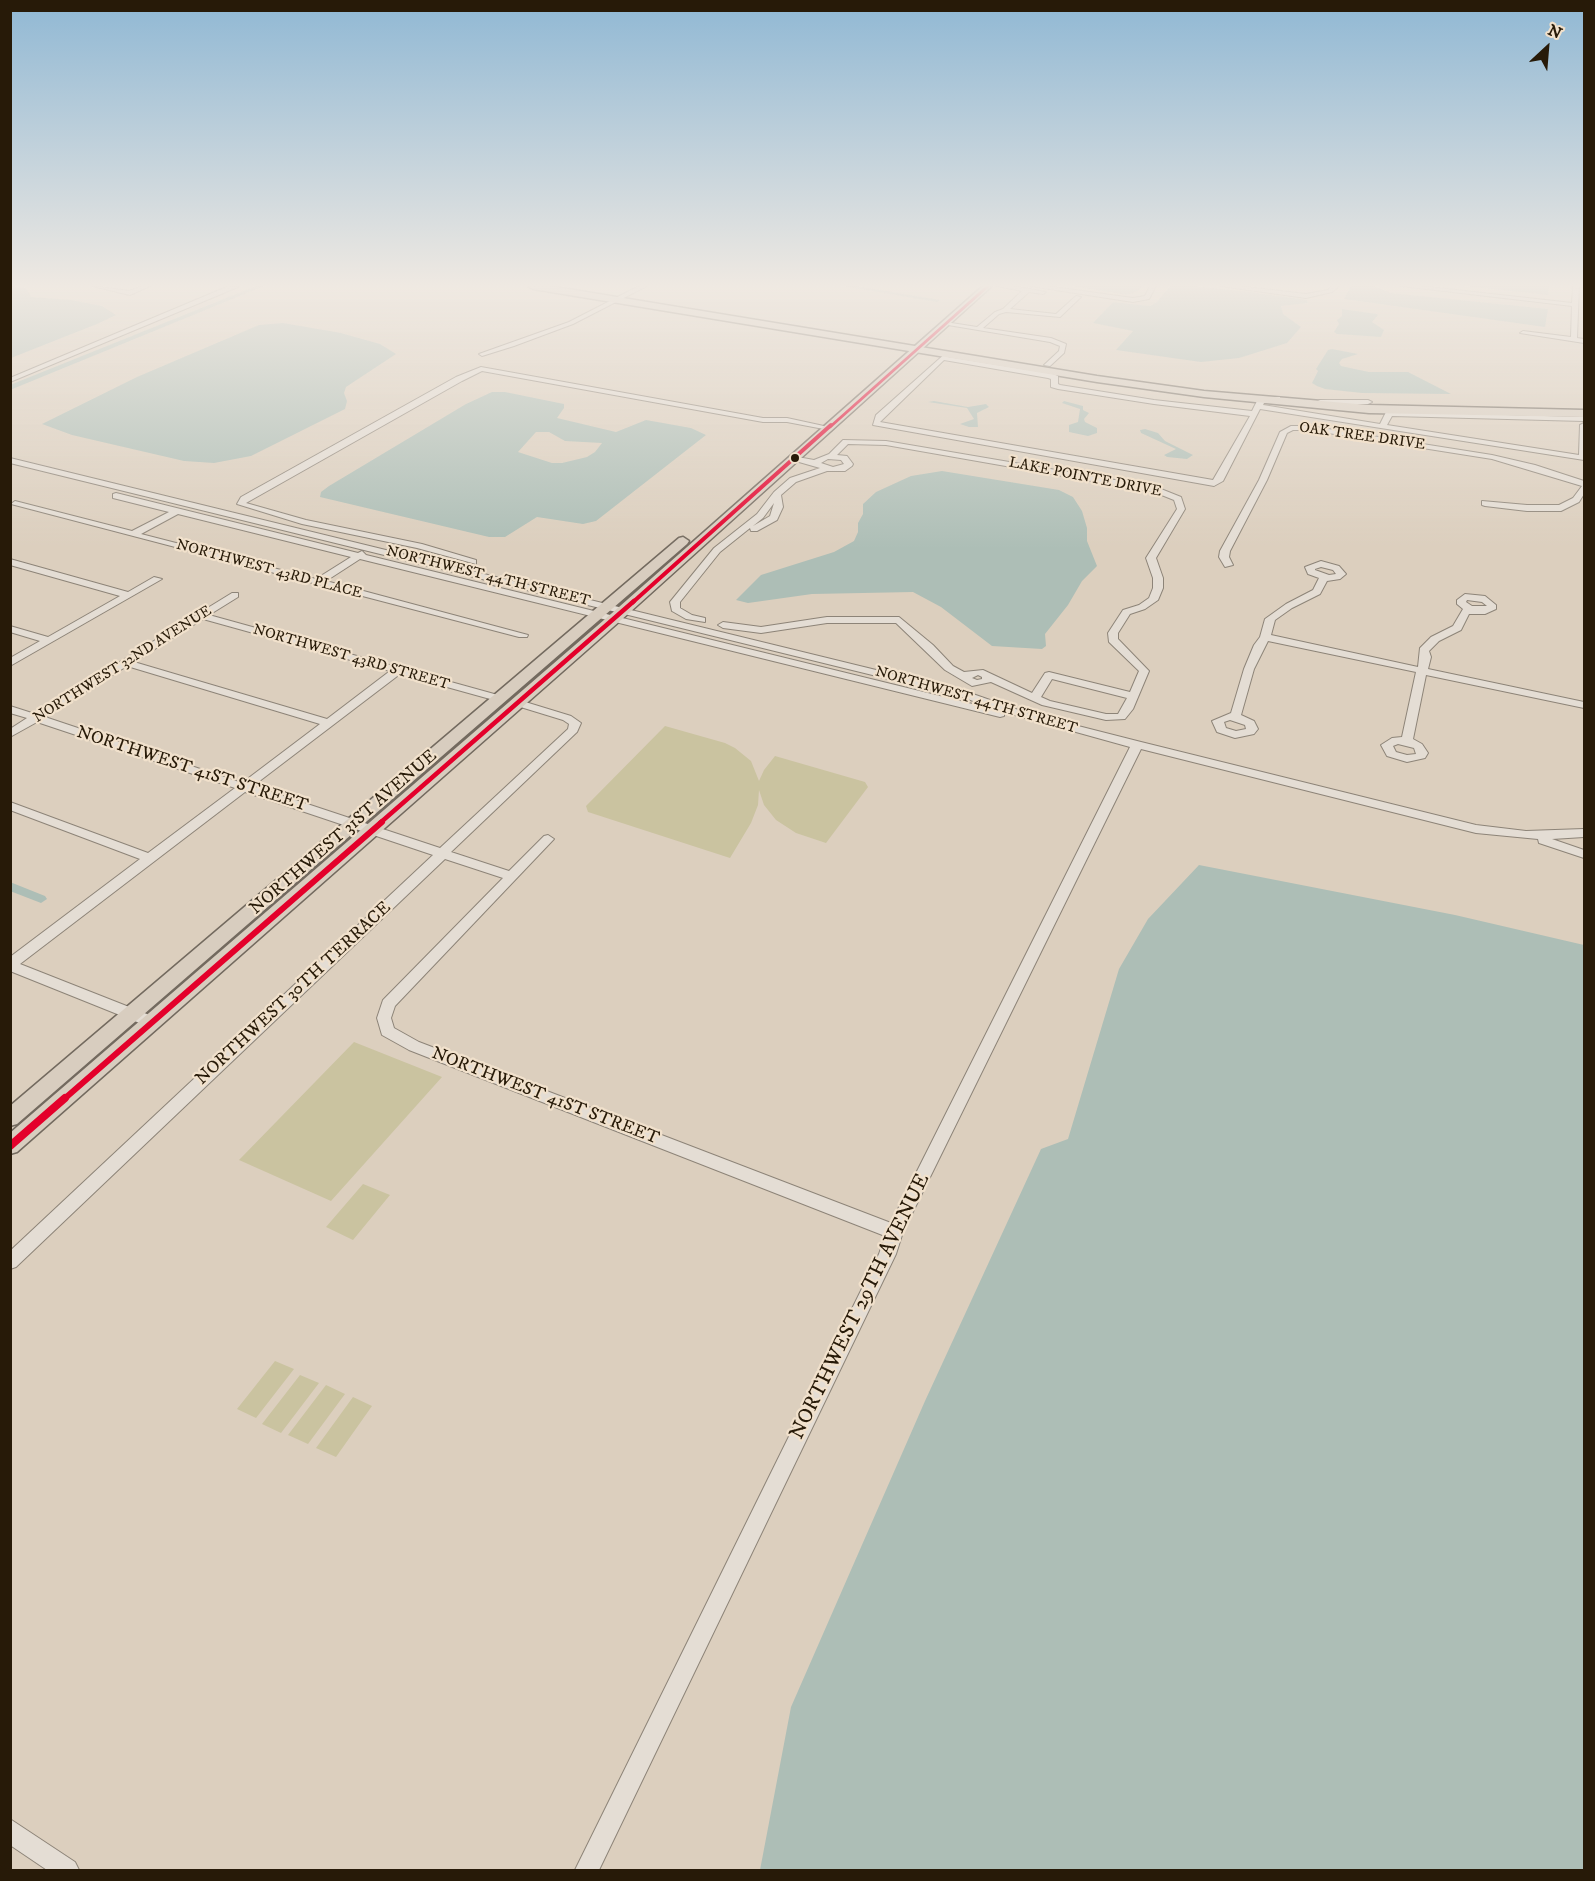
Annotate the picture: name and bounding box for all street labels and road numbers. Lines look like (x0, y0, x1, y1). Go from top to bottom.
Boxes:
street label: OAK TREE DRIVE (1298, 419, 1426, 455)
street label: LAKE POINTE DRIVE (1007, 454, 1163, 502)
street label: NORTHWEST 43RD PLACE (174, 536, 364, 604)
street label: NORTHWEST 44TH STREET (384, 543, 592, 611)
street label: NORTHWEST 32ND AVENUE (31, 603, 215, 727)
street label: NORTHWEST 43RD STREET (251, 621, 451, 695)
street label: NORTHWEST 44TH STREET (873, 663, 1079, 739)
street label: NORTHWEST 41ST STREET (74, 722, 310, 818)
street label: NORTHWEST 31ST AVENUE (246, 746, 442, 920)
street label: NORTHWEST 30TH TERRACE (192, 898, 396, 1090)
street label: NORTHWEST 41ST STREET (428, 1044, 662, 1150)
street label: NORTHWEST 29TH AVENUE (785, 1170, 937, 1444)

